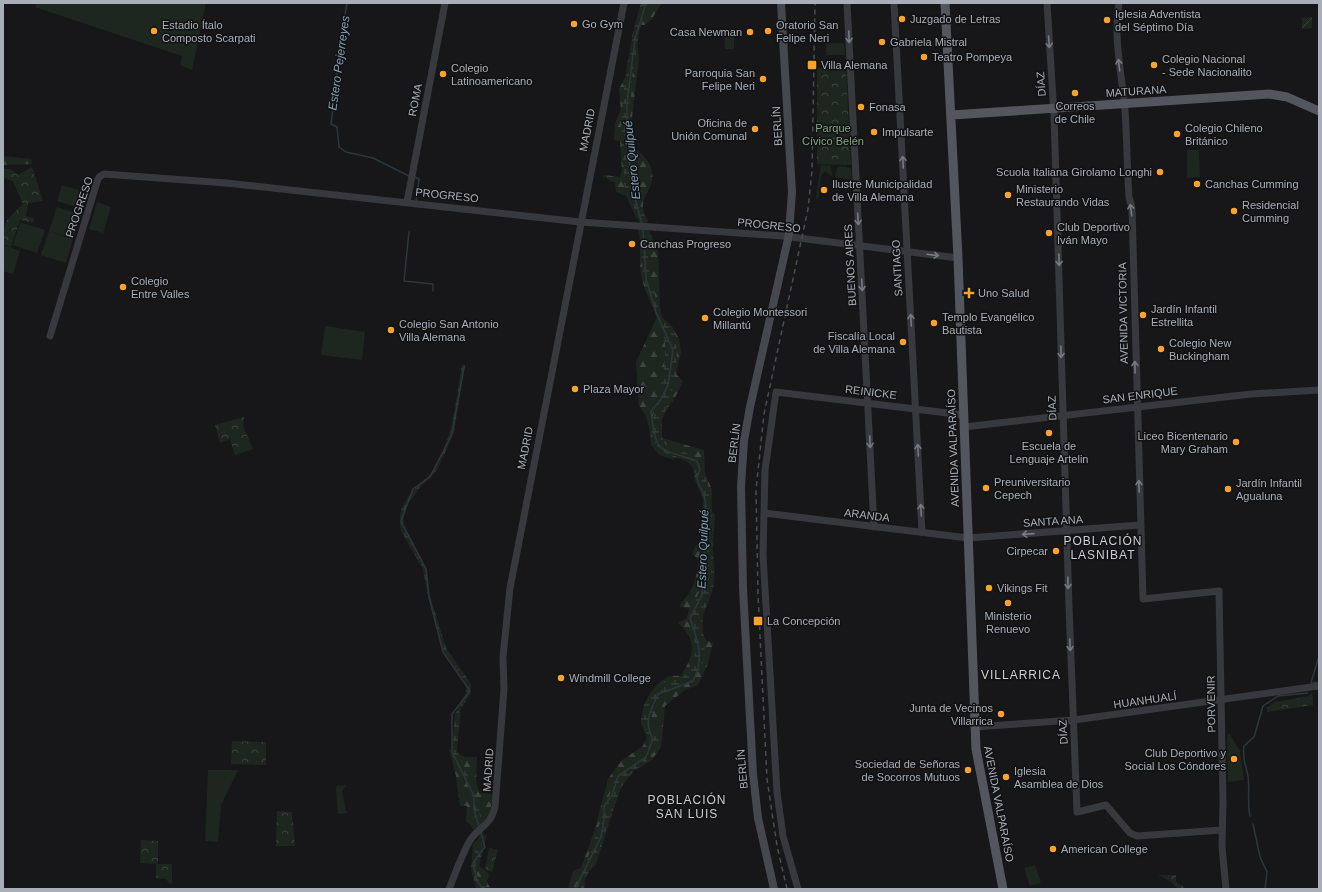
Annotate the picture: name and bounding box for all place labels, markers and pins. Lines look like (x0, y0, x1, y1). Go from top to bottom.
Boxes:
place label: Iglesia Adventista del Séptimo Día (1115, 8, 1201, 33)
place label: Juzgado de Letras (910, 13, 1001, 25)
marker: Juzgado de Letras (897, 14, 907, 24)
marker: Iglesia Adventista del Séptimo Día (1102, 15, 1112, 25)
place label: Go Gym (582, 18, 623, 30)
place label: Estadio Ítalo Composto Scarpati (162, 19, 256, 44)
marker: Go Gym (569, 19, 579, 29)
place label: Oratorio San Felipe Neri (776, 19, 838, 44)
marker: Estadio Ítalo Composto Scarpati (149, 26, 159, 36)
place label: Casa Newman (670, 26, 742, 38)
marker: Oratorio San Felipe Neri (763, 26, 773, 36)
marker: Casa Newman (745, 27, 755, 37)
place label: Gabriela Mistral (890, 36, 967, 48)
marker: Gabriela Mistral (877, 37, 887, 47)
place label: Teatro Pompeya (932, 51, 1013, 63)
marker: Teatro Pompeya (919, 52, 929, 62)
place label: Colegio Nacional - Sede Nacionalito (1162, 53, 1252, 78)
marker: Villa Alemana (806, 59, 818, 71)
place label: Villa Alemana (821, 59, 888, 71)
marker: Colegio Nacional - Sede Nacionalito (1149, 60, 1159, 70)
place label: Colegio Latinoamericano (451, 62, 532, 87)
place label: Parroquia San Felipe Neri (685, 67, 755, 92)
marker: Colegio Latinoamericano (438, 69, 448, 79)
marker: Parroquia San Felipe Neri (758, 74, 768, 84)
marker: Correos de Chile (1070, 88, 1080, 98)
place label: Correos de Chile (1055, 100, 1095, 125)
place label: Fonasa (869, 101, 907, 113)
marker: Fonasa (856, 102, 866, 112)
place label: Oficina de Unión Comunal (671, 117, 747, 142)
place label: Colegio Chileno Británico (1185, 122, 1263, 147)
marker: Oficina de Unión Comunal (750, 124, 760, 134)
place label: Impulsarte (882, 126, 933, 138)
marker: Impulsarte (869, 127, 879, 137)
marker: Colegio Chileno Británico (1172, 129, 1182, 139)
place label: Scuola Italiana Girolamo Longhi (996, 166, 1152, 178)
marker: Scuola Italiana Girolamo Longhi (1155, 167, 1165, 177)
place label: Ilustre Municipalidad de Villa Alemana (832, 178, 932, 203)
place label: Canchas Cumming (1205, 178, 1299, 190)
marker: Canchas Cumming (1192, 179, 1202, 189)
place label: Ministerio Restaurando Vidas (1016, 183, 1110, 208)
marker: Ilustre Municipalidad de Villa Alemana (819, 185, 829, 195)
marker: Ministerio Restaurando Vidas (1003, 190, 1013, 200)
place label: Residencial Cumming (1242, 199, 1299, 224)
marker: Residencial Cumming (1229, 206, 1239, 216)
place label: Club Deportivo Iván Mayo (1057, 221, 1130, 246)
marker: Club Deportivo Iván Mayo (1044, 228, 1054, 238)
place label: Canchas Progreso (640, 238, 731, 250)
marker: Canchas Progreso (627, 239, 637, 249)
place label: Colegio Entre Valles (131, 275, 190, 300)
marker: Colegio Entre Valles (118, 282, 128, 292)
marker: Uno Salud (963, 287, 975, 299)
place label: Uno Salud (978, 287, 1029, 299)
place label: Jardín Infantil Estrellita (1151, 303, 1217, 328)
place label: Colegio Montessori Millantú (713, 306, 807, 331)
marker: Jardín Infantil Estrellita (1138, 310, 1148, 320)
place label: Templo Evangélico Bautista (942, 311, 1034, 336)
marker: Colegio Montessori Millantú (700, 313, 710, 323)
place label: Colegio San Antonio Villa Alemana (399, 318, 499, 343)
marker: Templo Evangélico Bautista (929, 318, 939, 328)
marker: Colegio San Antonio Villa Alemana (386, 325, 396, 335)
place label: Fiscalía Local de Villa Alemana (813, 330, 896, 355)
marker: Fiscalía Local de Villa Alemana (898, 337, 908, 347)
place label: Colegio New Buckingham (1169, 337, 1231, 362)
marker: Colegio New Buckingham (1156, 344, 1166, 354)
place label: Plaza Mayor (583, 383, 644, 395)
marker: Plaza Mayor (570, 384, 580, 394)
marker: Escuela de Lenguaje Artelin (1044, 428, 1054, 438)
place label: Liceo Bicentenario Mary Graham (1137, 430, 1228, 455)
marker: Liceo Bicentenario Mary Graham (1231, 437, 1241, 447)
place label: Escuela de Lenguaje Artelin (1010, 440, 1088, 465)
place label: Preuniversitario Cepech (994, 476, 1070, 501)
place label: Jardín Infantil Agualuna (1236, 477, 1302, 502)
marker: Preuniversitario Cepech (981, 483, 991, 493)
marker: Jardín Infantil Agualuna (1223, 484, 1233, 494)
place label: Cirpecar (1006, 545, 1048, 557)
marker: Cirpecar (1051, 546, 1061, 556)
place label: Vikings Fit (997, 582, 1048, 594)
marker: Vikings Fit (984, 583, 994, 593)
marker: Ministerio Renuevo (1003, 598, 1013, 608)
place label: Ministerio Renuevo (984, 610, 1032, 635)
marker: La Concepción (752, 615, 764, 627)
place label: La Concepción (767, 615, 840, 627)
place label: Windmill College (569, 672, 651, 684)
marker: Windmill College (556, 673, 566, 683)
place label: Junta de Vecinos Villarrica (909, 702, 994, 727)
marker: Junta de Vecinos Villarrica (996, 709, 1006, 719)
place label: Club Deportivo y Social Los Cóndores (1124, 747, 1226, 772)
marker: Club Deportivo y Social Los Cóndores (1229, 754, 1239, 764)
place label: Sociedad de Señoras de Socorros Mutuos (855, 758, 961, 783)
marker: Sociedad de Señoras de Socorros Mutuos (963, 765, 973, 775)
place label: Iglesia Asamblea de Dios (1014, 765, 1104, 790)
marker: Iglesia Asamblea de Dios (1001, 772, 1011, 782)
place label: American College (1061, 843, 1148, 855)
marker: American College (1048, 844, 1058, 854)

